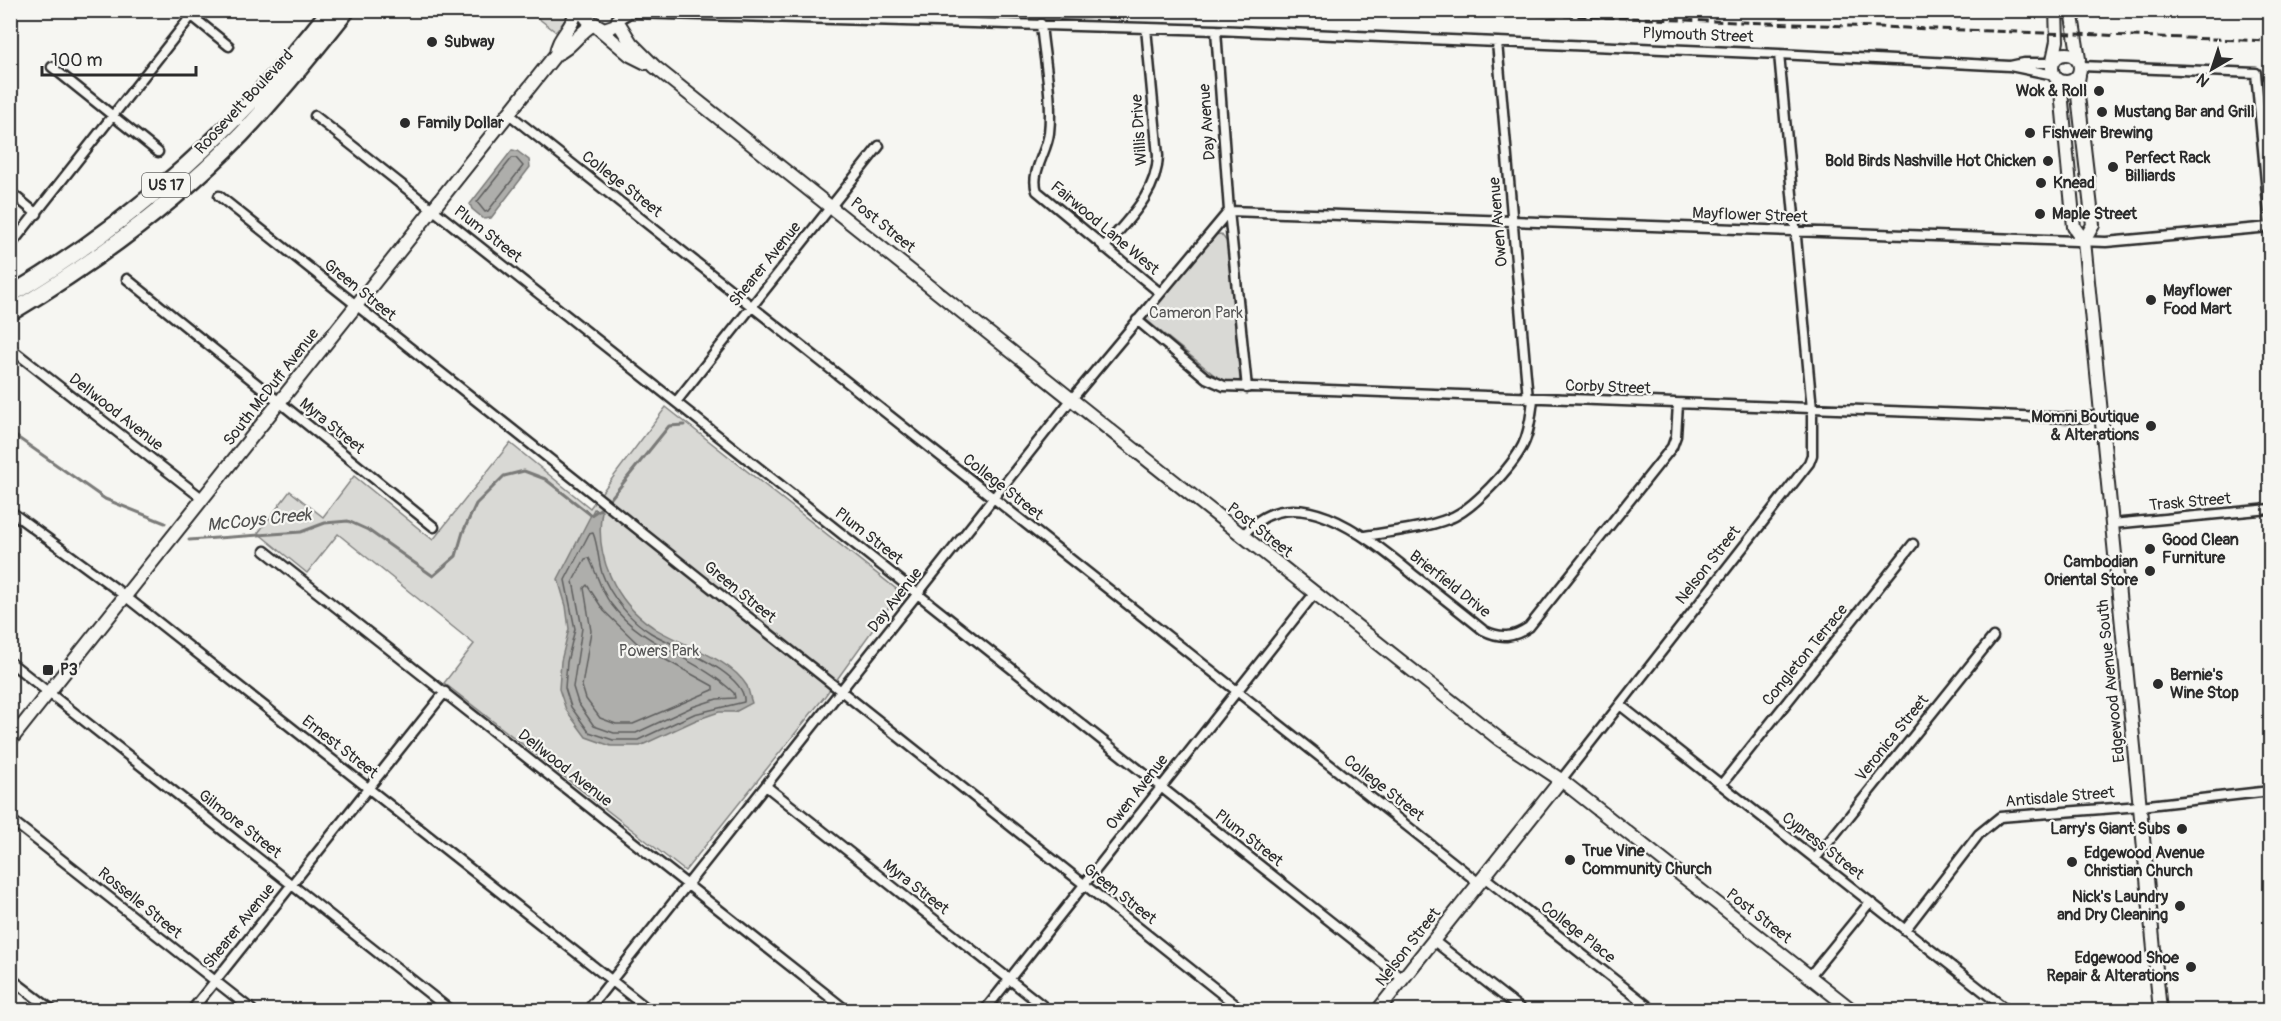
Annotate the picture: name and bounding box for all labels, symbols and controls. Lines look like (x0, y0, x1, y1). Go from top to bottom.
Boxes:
street label: Plymouth Street (1642, 23, 1754, 47)
place label: Subway (444, 32, 494, 52)
marker: Subway (425, 35, 439, 49)
scale bar (42, 39, 196, 77)
north arrow (2182, 39, 2242, 99)
street label: Roosevelt Boulevard (190, 46, 298, 158)
text: 100 m (51, 49, 103, 72)
text: N (2193, 69, 2214, 91)
place label: Wok & Roll (2016, 81, 2087, 101)
street label: Day Avenue (1194, 83, 1220, 161)
marker: Wok & Roll (2092, 84, 2106, 98)
street label: Willis Drive (1127, 93, 1151, 166)
place label: Mustang Bar and Grill (2114, 102, 2255, 122)
marker: Mustang Bar and Grill (2095, 105, 2109, 119)
place label: Family Dollar (417, 113, 504, 133)
marker: Family Dollar (398, 116, 412, 130)
place label: Fishweir Brewing (2042, 123, 2153, 143)
marker: Fishweir Brewing (2023, 126, 2037, 140)
street label: College Street (578, 146, 667, 222)
place label: Perfect Rack Billiards (2125, 148, 2211, 186)
place label: Bold Birds Nashville Hot Chicken (1825, 151, 2036, 171)
marker: Bold Birds Nashville Hot Chicken (2041, 154, 2055, 168)
marker: Perfect Rack Billiards (2106, 160, 2120, 174)
road number: US 17 (142, 173, 190, 197)
place label: Knead (2053, 173, 2095, 193)
street label: Owen Avenue (1484, 176, 1512, 268)
marker: Knead (2034, 176, 2048, 190)
street label: Fairwood Lane West (1047, 177, 1164, 280)
street label: Post Street (846, 193, 920, 258)
street label: Plum Street (450, 201, 527, 267)
street label: Mayflower Street (1692, 203, 1809, 227)
place label: Maple Street (2052, 204, 2138, 224)
marker: Maple Street (2033, 207, 2047, 221)
street label: Shearer Avenue (725, 217, 806, 311)
street label: Green Street (320, 255, 401, 326)
place label: Mayflower Food Mart (2163, 281, 2232, 319)
marker: Mayflower Food Mart (2144, 293, 2158, 307)
park label: Cameron Park (1149, 303, 1243, 323)
street label: South McDuff Avenue (219, 324, 323, 450)
street label: Dellwood Avenue (65, 369, 167, 455)
street label: Corby Street (1565, 376, 1652, 399)
street label: Myra Street (295, 394, 369, 459)
place label: Momni Boutique & Alterations (2031, 407, 2140, 445)
marker: Momni Boutique & Alterations (2144, 419, 2158, 433)
street label: College Street (959, 449, 1048, 525)
street label: Trask Street (2148, 488, 2232, 516)
street label: Post Street (1223, 498, 1297, 562)
water label: McCoys Creek (206, 503, 314, 537)
street label: Plum Street (831, 503, 908, 569)
street label: Nelson Street (1671, 521, 1745, 608)
place label: Good Clean Furniture (2162, 530, 2239, 568)
marker: Good Clean Furniture (2143, 542, 2157, 556)
street label: Brierfield Drive (1405, 546, 1495, 622)
place label: Cambodian Oriental Store (2044, 552, 2139, 590)
street label: Green Street (700, 557, 781, 628)
street label: Day Avenue (863, 563, 927, 636)
marker: Cambodian Oriental Store (2143, 564, 2157, 578)
street label: Edgewood Avenue South (2092, 598, 2130, 764)
street label: Congleton Terrace (1758, 600, 1852, 710)
park label: Powers Park (619, 641, 699, 661)
place label: P3 (60, 660, 78, 680)
marker: P3 (41, 663, 55, 677)
place label: Bernie's Wine Stop (2170, 665, 2239, 703)
marker: Bernie's Wine Stop (2151, 677, 2165, 691)
street label: Veronica Street (1851, 690, 1933, 785)
street label: Ernest Street (298, 711, 383, 783)
street label: Dellwood Avenue (514, 725, 616, 811)
street label: Owen Avenue (1101, 750, 1173, 834)
street label: College Street (1340, 750, 1429, 826)
street label: Antisdale Street (2005, 782, 2116, 812)
street label: Gilmore Street (194, 785, 286, 863)
street label: Plum Street (1211, 805, 1288, 871)
street label: Cypress Street (1778, 808, 1868, 885)
place label: Larry's Giant Subs (2050, 819, 2171, 839)
marker: Larry's Giant Subs (2175, 822, 2189, 836)
place label: True Vine Community Church (1581, 841, 1712, 879)
place label: Edgewood Avenue Christian Church (2084, 843, 2206, 881)
marker: True Vine Community Church (1563, 853, 1577, 867)
street label: Myra Street (879, 855, 953, 919)
marker: Edgewood Avenue Christian Church (2065, 855, 2079, 869)
street label: Green Street (1079, 859, 1161, 929)
street label: Rosselle Street (94, 863, 187, 943)
street label: Shearer Avenue (199, 879, 280, 973)
street label: Post Street (1722, 884, 1796, 948)
place label: Nick's Laundry and Dry Cleaning (2057, 887, 2168, 925)
street label: College Place (1537, 897, 1619, 967)
marker: Nick's Laundry and Dry Cleaning (2173, 899, 2187, 913)
street label: Nelson Street (1371, 903, 1445, 990)
place label: Edgewood Shoe Repair & Alterations (2047, 948, 2180, 986)
marker: Edgewood Shoe Repair & Alterations (2184, 960, 2198, 974)

